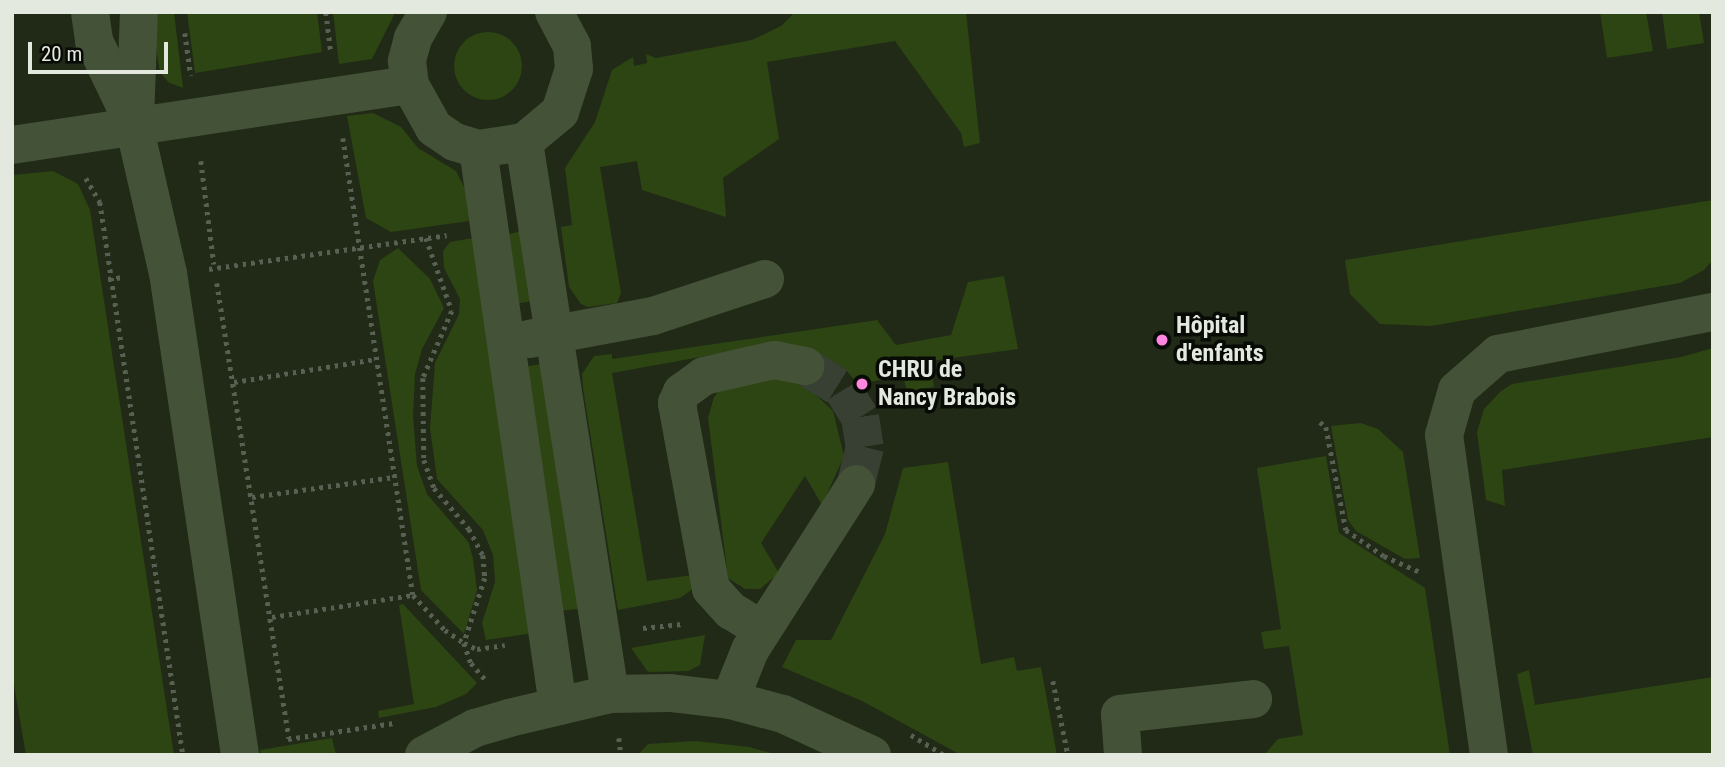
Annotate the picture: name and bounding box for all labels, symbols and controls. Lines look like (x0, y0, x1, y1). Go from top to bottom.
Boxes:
scale bar (32, 28, 172, 72)
text: 20 m (41, 42, 82, 66)
place label: Hôpital d'enfants (1176, 312, 1264, 368)
marker: Hôpital d'enfants (1154, 332, 1170, 348)
place label: CHRU de Nancy Brabois (878, 356, 1016, 412)
marker: CHRU de Nancy Brabois (852, 374, 872, 394)

